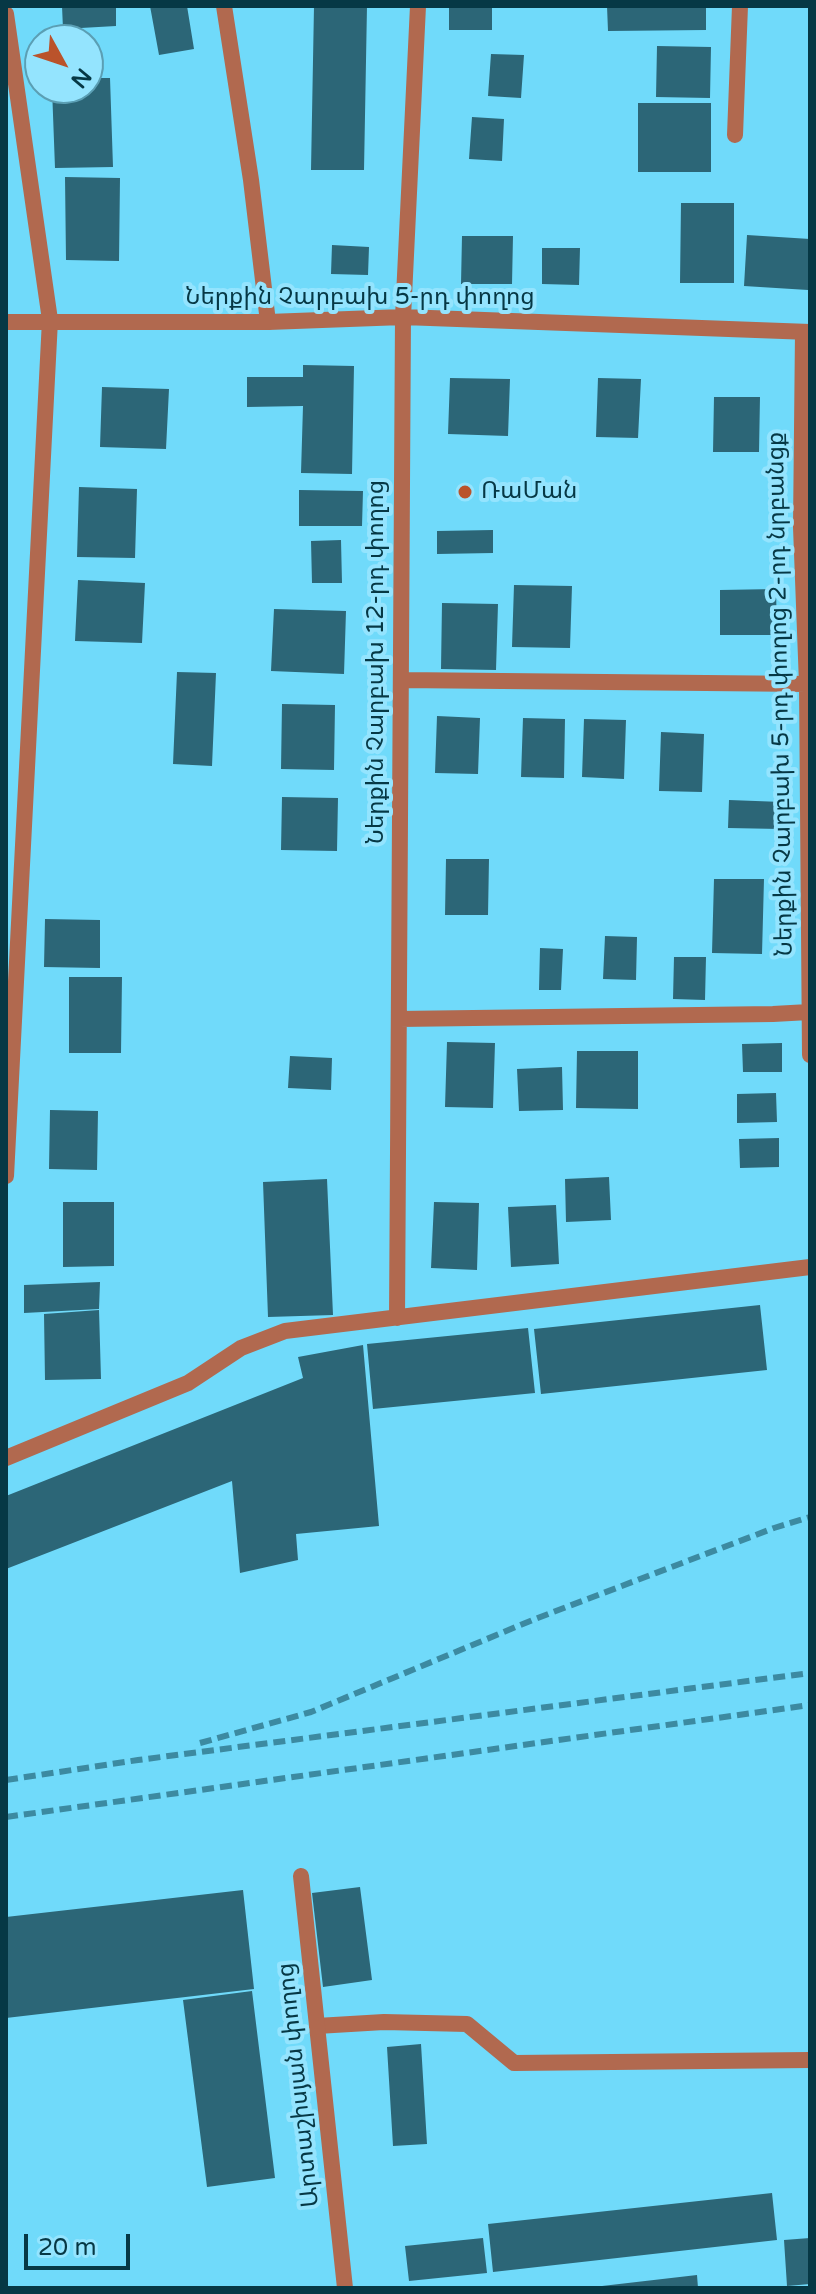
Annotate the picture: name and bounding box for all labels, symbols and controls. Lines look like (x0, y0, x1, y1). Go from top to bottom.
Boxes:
north arrow (24, 24, 104, 104)
text: N (65, 63, 96, 93)
street label: Ներքին Չարբախ 5-րդ փողոց (185, 284, 535, 312)
street label: Ներքին Չարբախ 5-րդ փողոց 2-րդ նրբանցք (762, 432, 800, 956)
place label: ՌաՄան (481, 478, 577, 506)
street label: Ներքին Չարբախ 12-րդ փողոց (363, 480, 391, 844)
marker: ՌաՄան (456, 483, 474, 501)
street label: Արտաշիսյան փողոց (272, 1961, 326, 2209)
scale bar (28, 2218, 134, 2268)
text: 20 m (38, 2233, 96, 2262)

